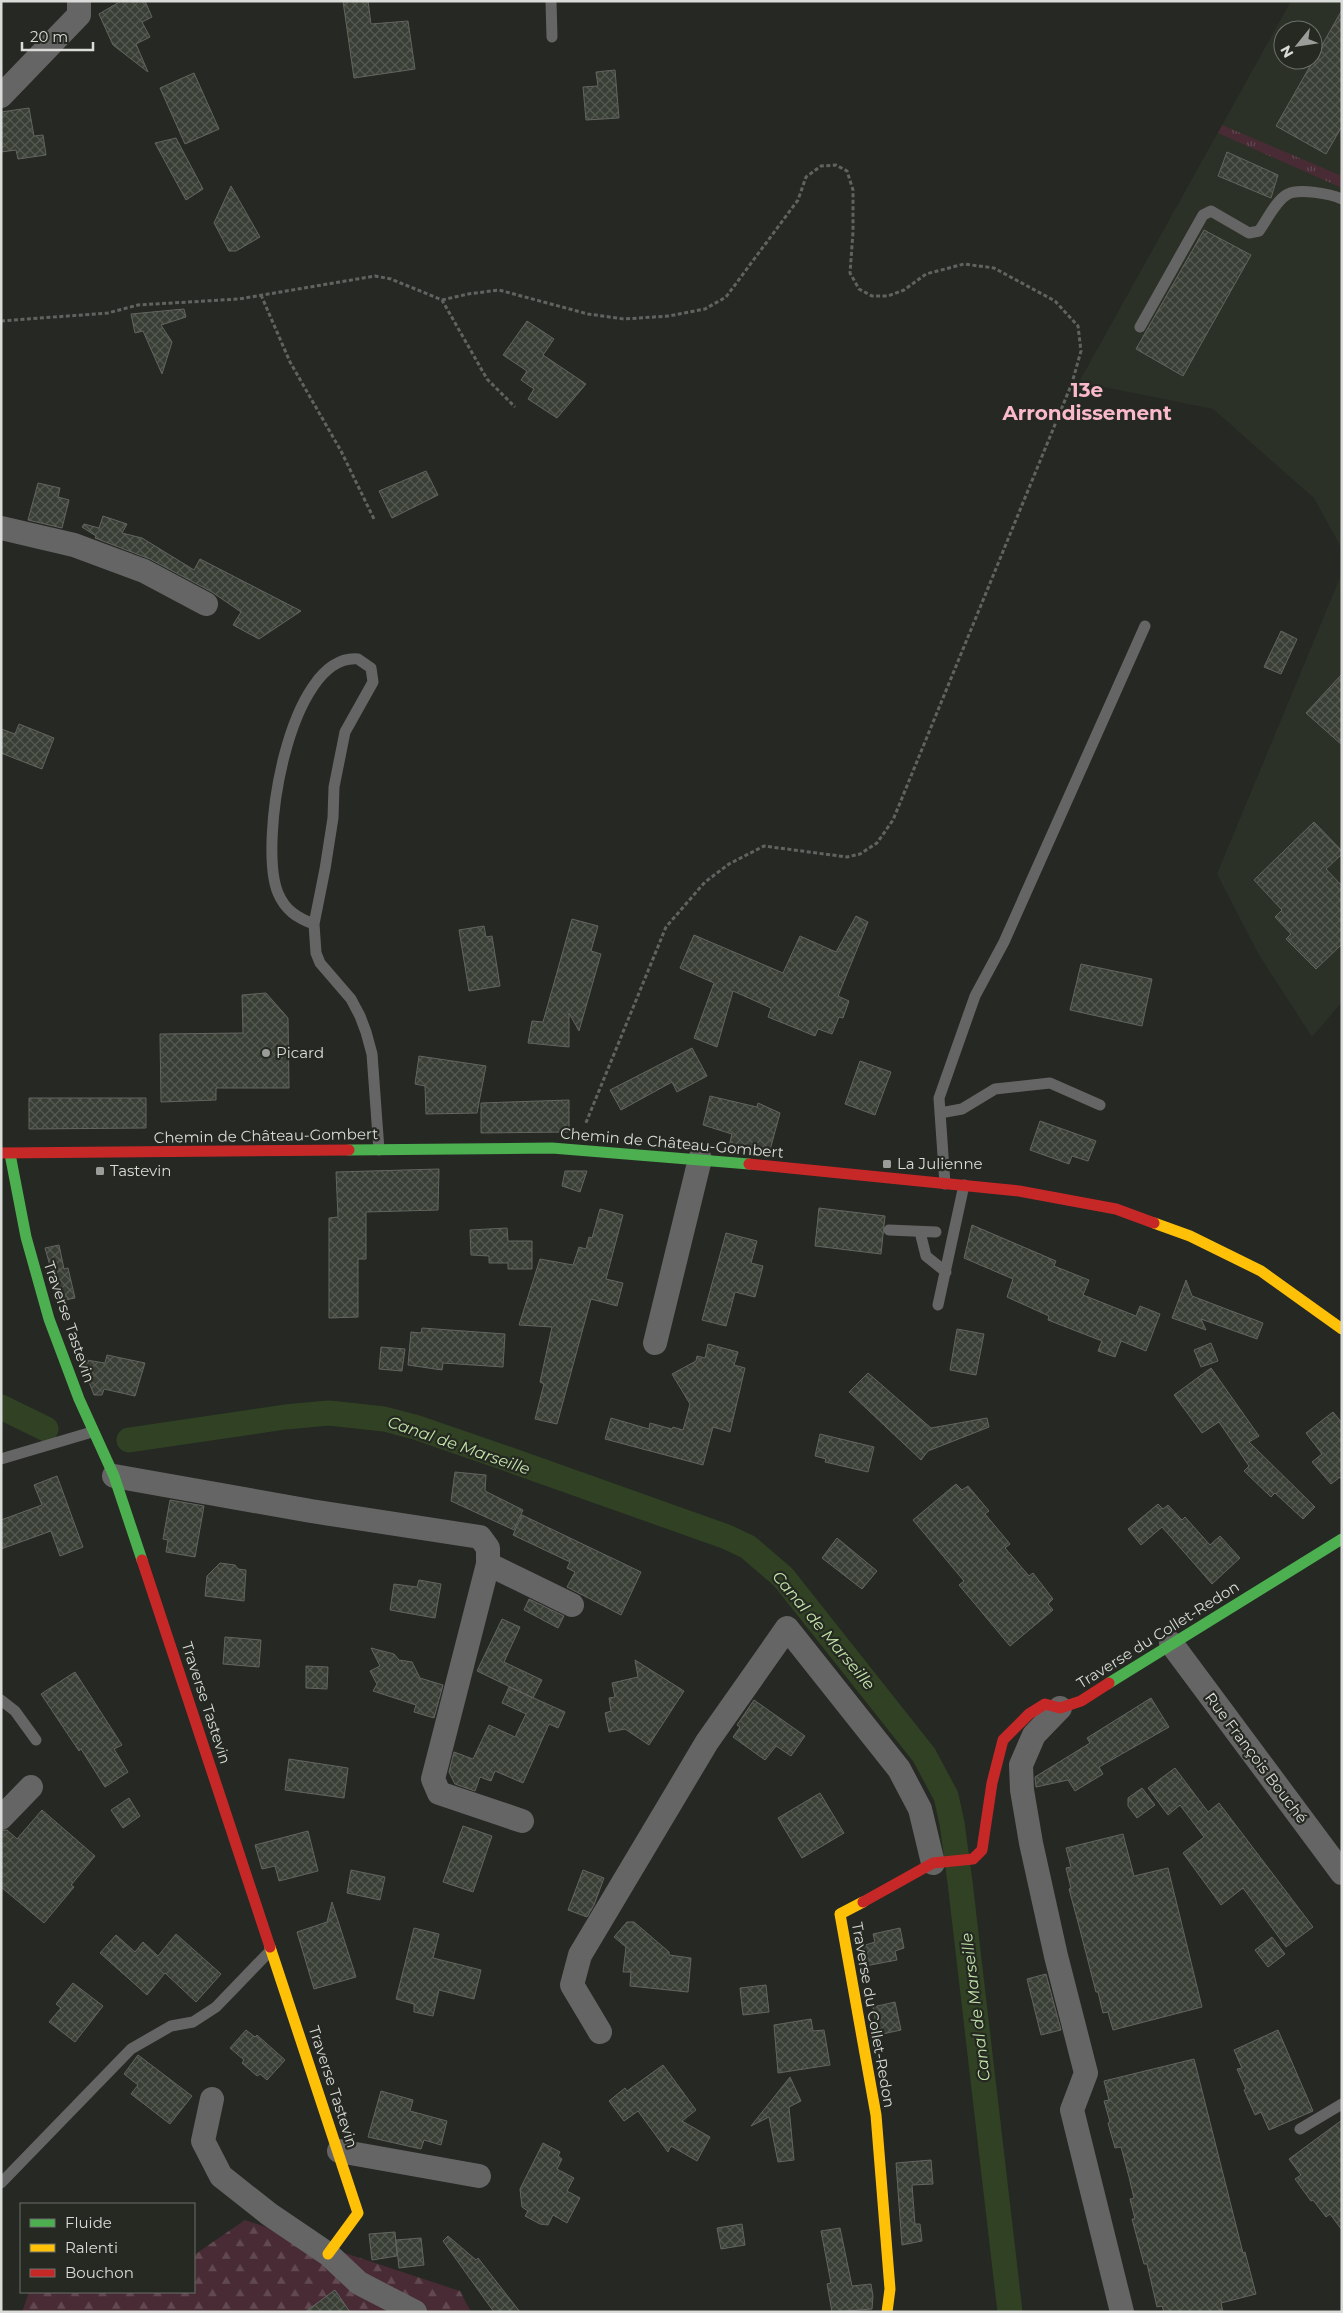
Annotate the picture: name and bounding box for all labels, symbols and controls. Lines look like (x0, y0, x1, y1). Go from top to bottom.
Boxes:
scale bar (22, 20, 94, 52)
north arrow (1273, 20, 1323, 70)
text: 20 m (30, 27, 68, 46)
text: N (1276, 42, 1297, 61)
district label: 13e Arrondissement (1001, 378, 1172, 425)
place label: Picard (276, 1043, 324, 1062)
marker: Picard (260, 1047, 272, 1059)
street label: Chemin de Château-Gombert (559, 1123, 785, 1162)
street label: Chemin de Château-Gombert (154, 1124, 378, 1147)
place label: La Julienne (897, 1154, 983, 1173)
marker: La Julienne (881, 1158, 893, 1170)
place label: Tastevin (110, 1161, 171, 1180)
marker: Tastevin (94, 1165, 106, 1177)
street label: Traverse Tastevin (40, 1259, 99, 1385)
water label: Canal de Marseille (385, 1412, 533, 1479)
water label: Canal de Marseille (768, 1567, 879, 1694)
street label: Traverse du Collet-Redon (1073, 1577, 1243, 1692)
street label: Traverse Tastevin (178, 1639, 235, 1766)
street label: Rue François Bouché (1201, 1688, 1312, 1827)
street label: Traverse du Collet-Redon (848, 1921, 899, 2109)
water label: Canal de Marseille (957, 1932, 994, 2082)
street label: Traverse Tastevin (305, 2023, 362, 2150)
legend (20, 2203, 195, 2293)
text: Fluide (65, 2213, 112, 2232)
text: Ralenti (65, 2238, 118, 2257)
text: Bouchon (65, 2263, 134, 2282)

